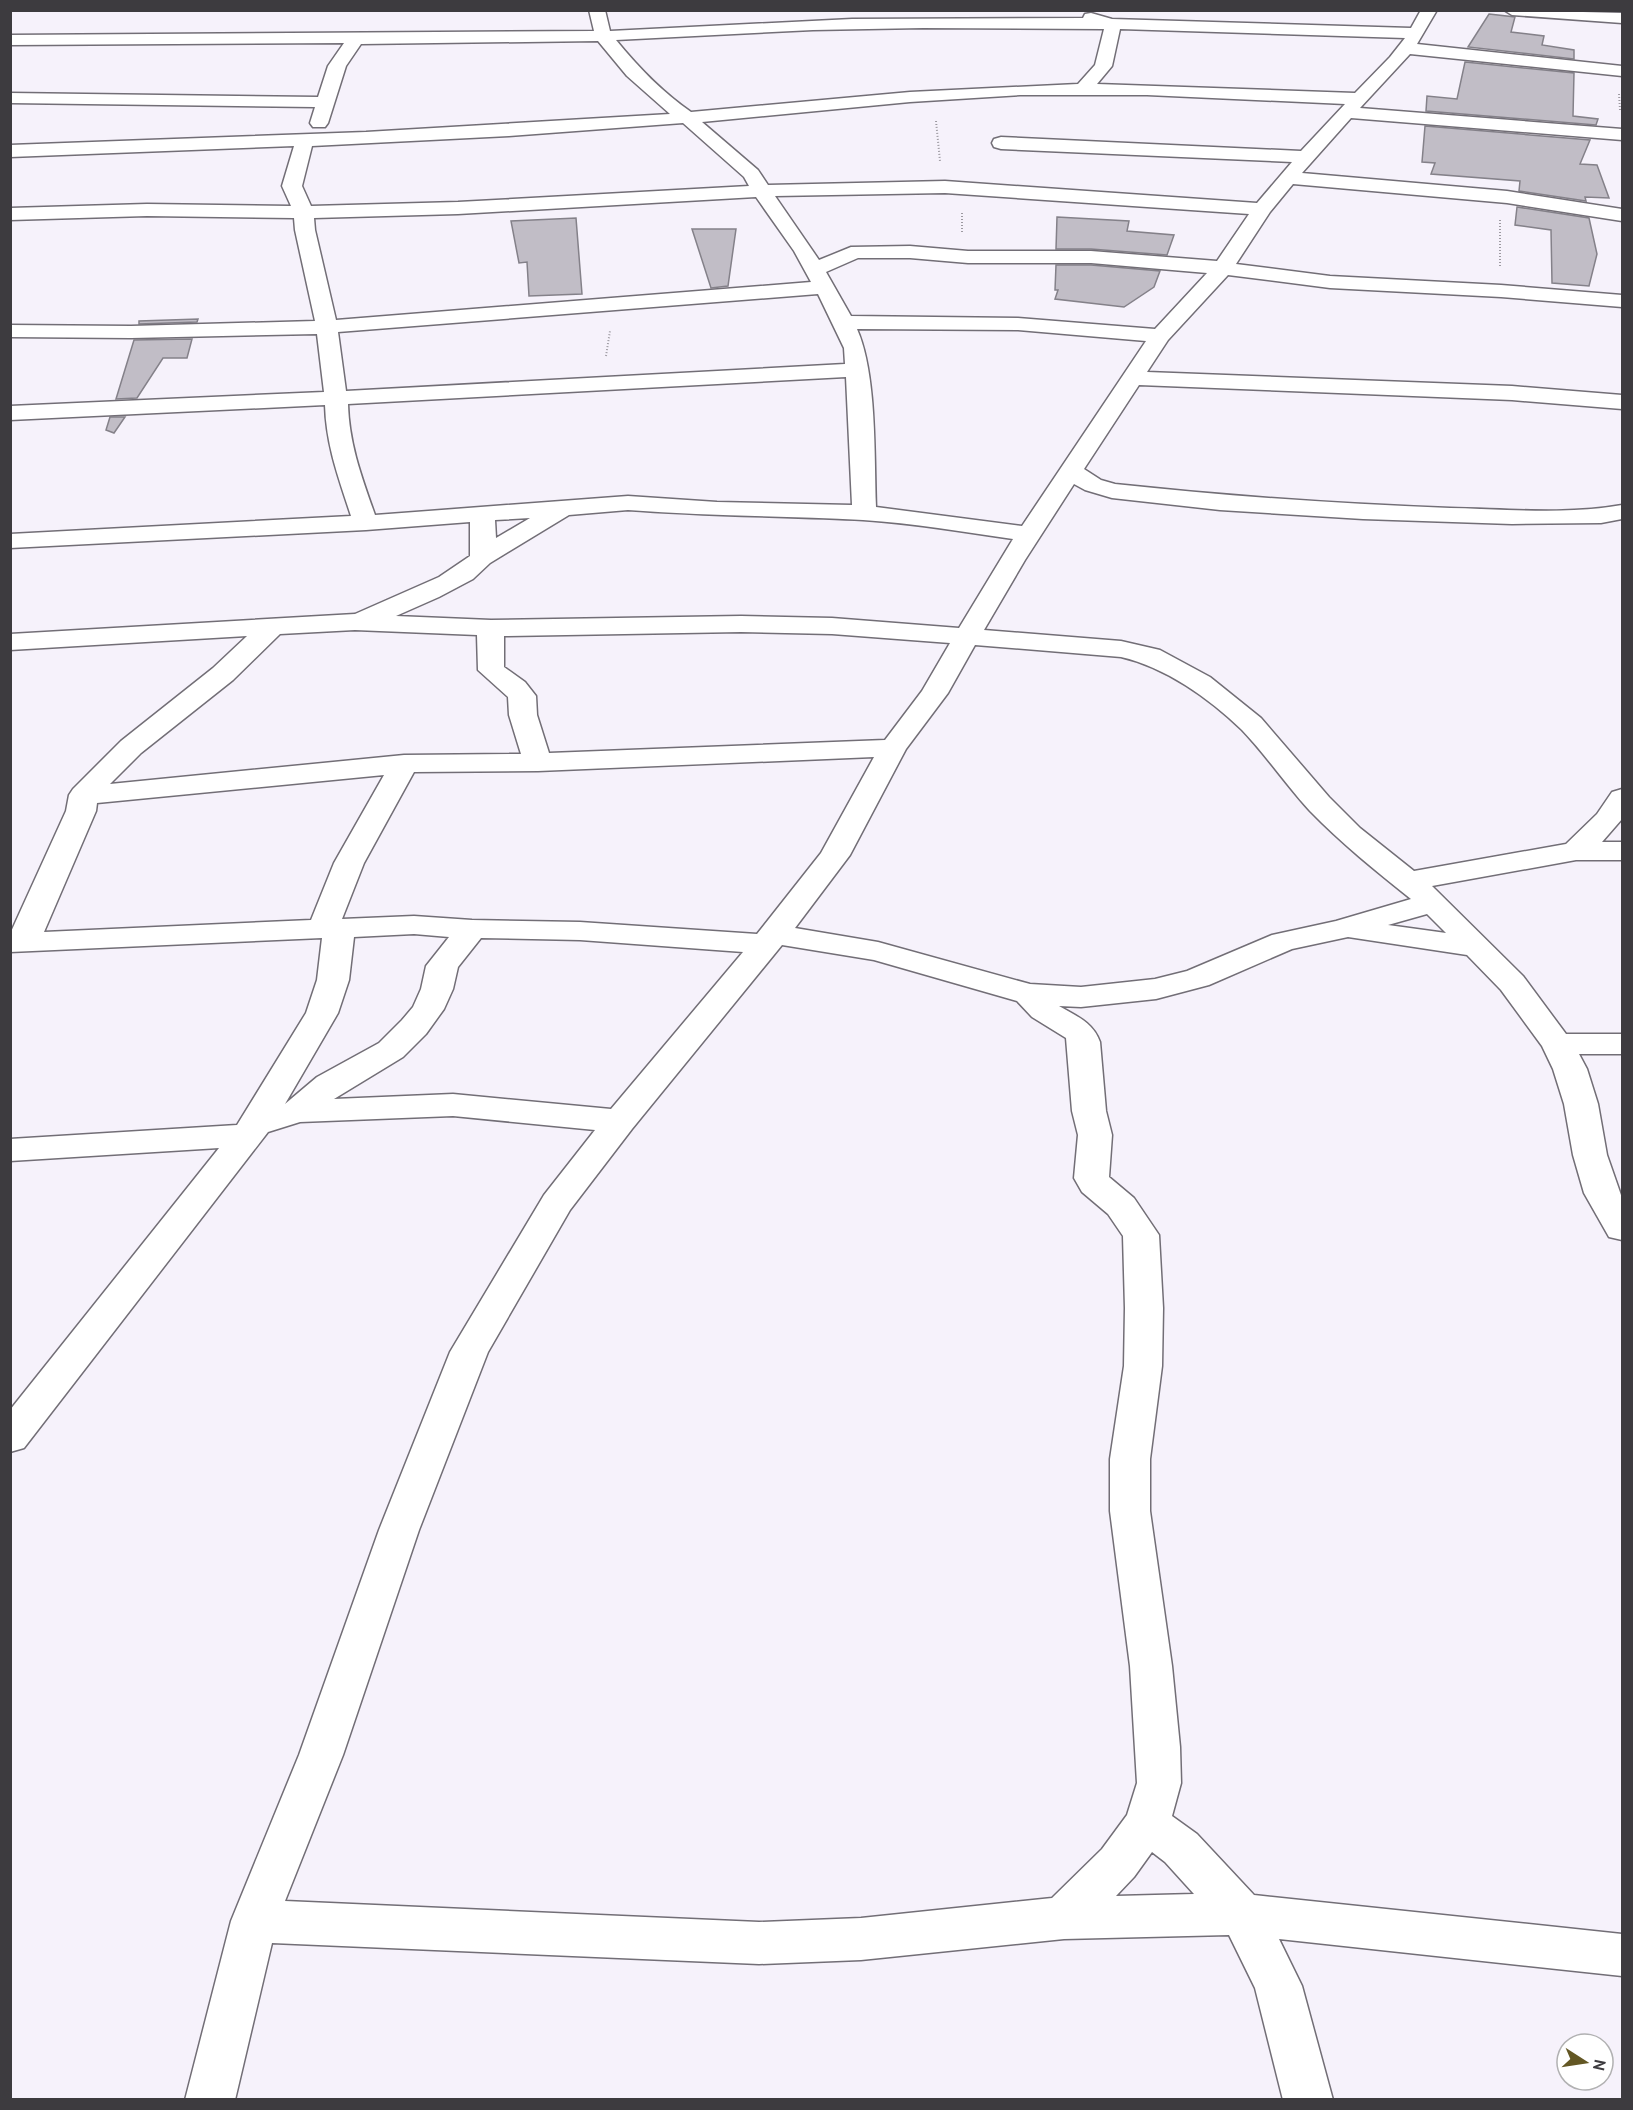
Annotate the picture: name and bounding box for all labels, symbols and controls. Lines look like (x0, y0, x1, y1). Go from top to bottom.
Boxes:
north arrow (1555, 2032, 1615, 2092)
text: N (1589, 2058, 1611, 2072)

